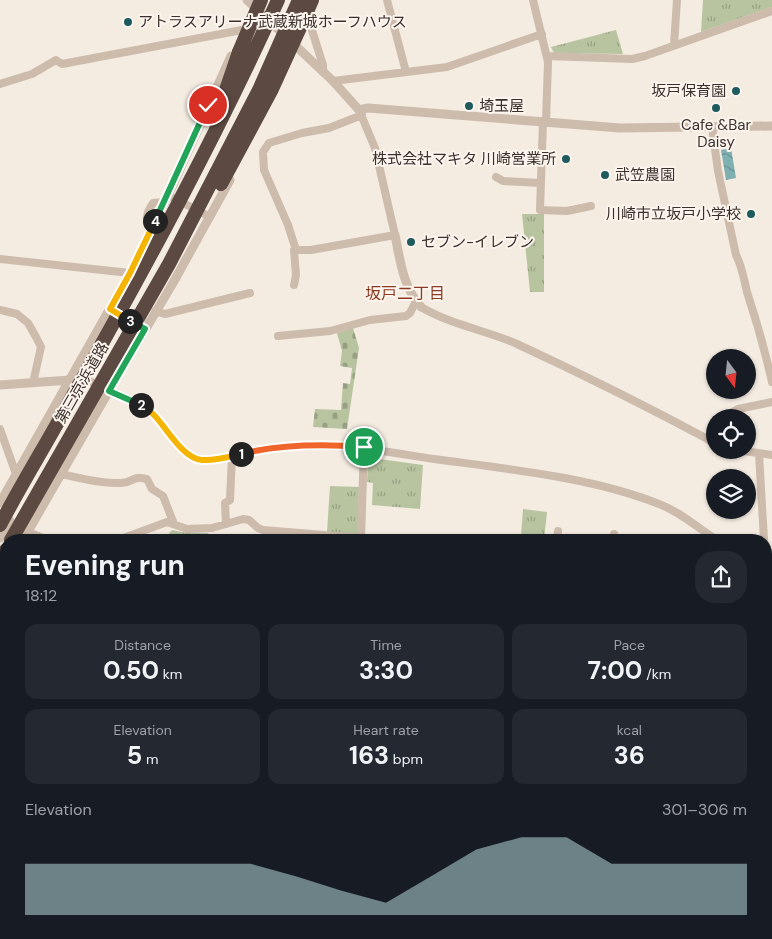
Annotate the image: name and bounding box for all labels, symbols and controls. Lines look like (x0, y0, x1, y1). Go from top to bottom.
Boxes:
place label: アトラスアリーナ武蔵新城ホーフハウス (138, 12, 407, 32)
marker: アトラスアリーナ武蔵新城ホーフハウス (122, 16, 134, 28)
place label: 坂戸保育園 (651, 81, 726, 101)
pin (187, 84, 229, 126)
marker: 坂戸保育園 (730, 85, 742, 97)
icon: check (194, 91, 222, 119)
place label: 埼玉屋 (479, 96, 524, 116)
marker: 埼玉屋 (463, 100, 475, 112)
marker: Cafe &Bar Daisy (710, 102, 722, 114)
place label: Cafe &Bar Daisy (681, 115, 751, 152)
place label: 株式会社マキタ 川崎営業所 (372, 149, 556, 169)
marker: 株式会社マキタ 川崎営業所 (560, 153, 572, 165)
place label: 武笠農園 (615, 165, 675, 185)
marker: 武笠農園 (599, 169, 611, 181)
place label: 川崎市立坂戸小学校 (606, 204, 741, 224)
pin: 4 (142, 208, 168, 234)
marker: 川崎市立坂戸小学校 (745, 208, 757, 220)
text: 4 (151, 212, 160, 230)
place label: セブン-イレブン (421, 232, 534, 252)
marker: セブン-イレブン (405, 236, 417, 248)
district label: 坂戸二丁目 (365, 283, 445, 304)
pin: 3 (118, 308, 142, 334)
text: 3 (126, 312, 135, 330)
street label: 第三京浜道路 (51, 339, 113, 427)
north arrow (706, 349, 756, 399)
map controls (706, 349, 756, 519)
pin: 2 (128, 392, 154, 418)
text: 2 (137, 396, 146, 414)
button: locate (706, 409, 756, 459)
pin (343, 426, 385, 468)
icon: arrive (350, 433, 378, 461)
pin: 1 (228, 442, 254, 466)
text: 1 (239, 445, 244, 463)
button: layers (706, 469, 756, 519)
text: Evening run (25, 547, 185, 584)
button: share (695, 551, 747, 603)
text: 18:12 (25, 585, 57, 606)
text: Distance (114, 636, 171, 654)
text: Time (370, 636, 402, 654)
text: Pace (614, 636, 645, 654)
text: 0.50 (103, 654, 159, 687)
text: 3:30 (359, 654, 413, 687)
text: 7:00 (587, 654, 642, 687)
text: km (159, 665, 182, 683)
text: /km (642, 665, 671, 683)
text: Elevation (113, 721, 172, 739)
text: Heart rate (353, 721, 419, 739)
text: kcal (617, 721, 642, 739)
text: 5 (127, 739, 142, 772)
text: 163 (349, 739, 389, 772)
text: 36 (614, 739, 645, 772)
text: m (142, 750, 159, 768)
text: bpm (389, 750, 423, 768)
text: Elevation (25, 799, 92, 820)
text: 301–306 m (662, 799, 747, 820)

